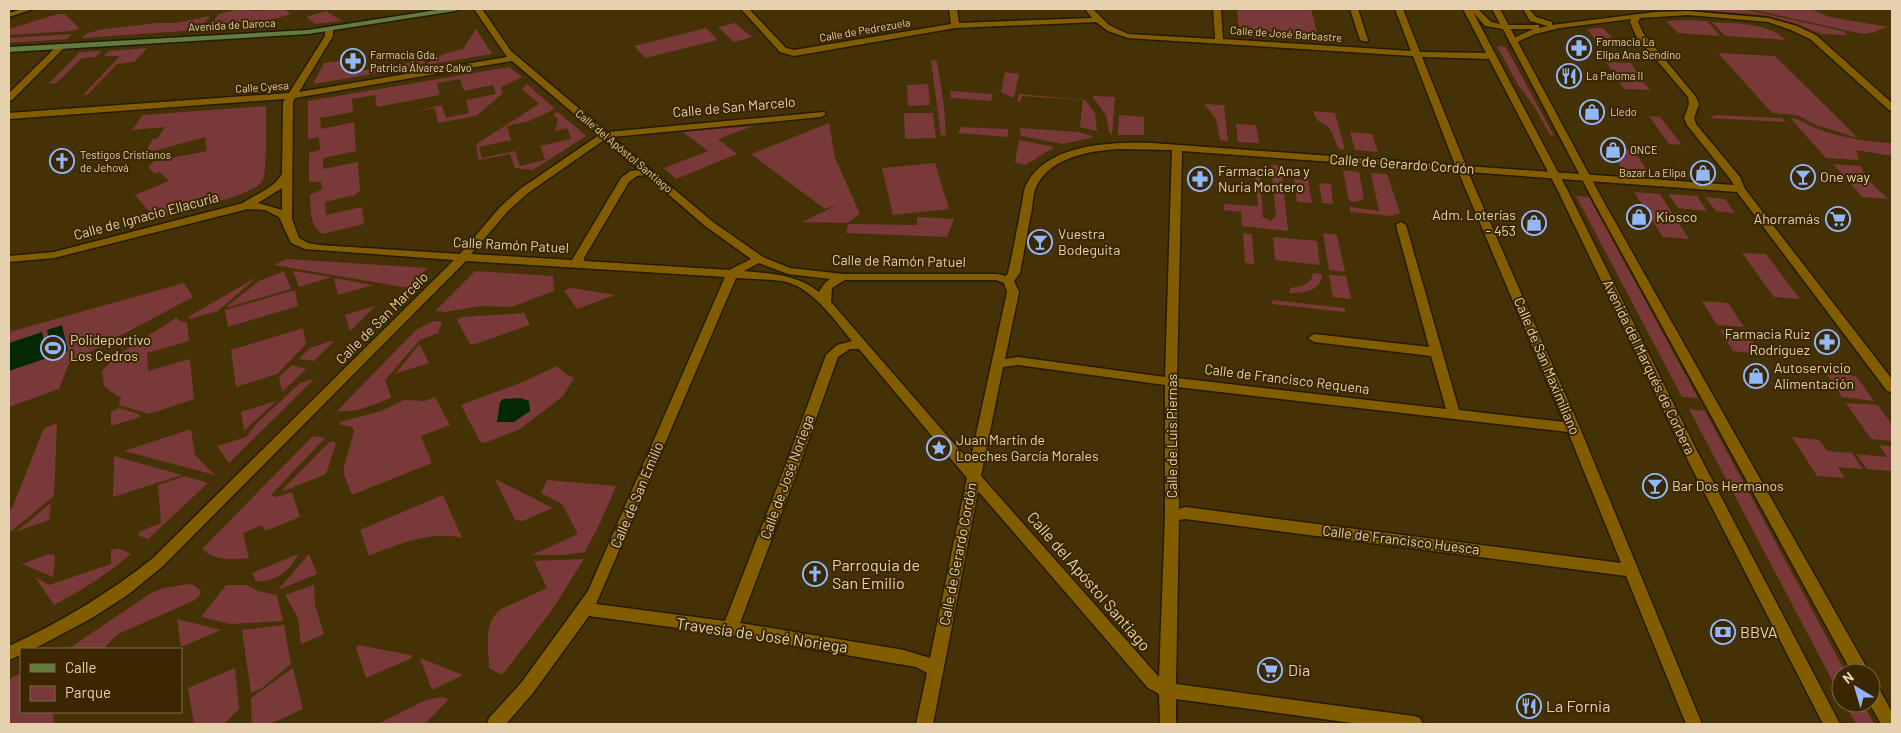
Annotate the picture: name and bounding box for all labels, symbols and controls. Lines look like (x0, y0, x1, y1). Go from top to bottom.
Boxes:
street label: Calle de Pedrezuela (818, 15, 911, 44)
street label: Avenida de Daroca (188, 16, 276, 33)
street label: Calle de José Barbastre (1230, 23, 1343, 44)
pharmacy icon: Farmacia La Elipa Ana Sendino (1566, 35, 1592, 61)
place label: Farmacia La Elipa Ana Sendino (1596, 35, 1681, 61)
pharmacy icon: Farmacia Gda. Patricia Álvarez Calvo (340, 48, 366, 74)
place label: Farmacia Gda. Patricia Álvarez Calvo (370, 48, 472, 74)
restaurant icon: La Paloma II (1556, 63, 1582, 89)
place label: La Paloma II (1586, 69, 1643, 82)
street label: Calle Cyesa (235, 78, 289, 95)
street label: Calle de San Marcelo (672, 93, 796, 120)
shop icon: Lledo (1579, 99, 1605, 125)
place label: Lledo (1610, 105, 1637, 118)
street label: Calle del Apóstol Santiago (573, 106, 675, 195)
shop icon: ONCE (1600, 137, 1626, 163)
place label: ONCE (1630, 143, 1658, 156)
church icon: Testigos Cristianos de Jehová (49, 148, 75, 174)
place label: Testigos Cristianos de Jehová (80, 148, 171, 174)
street label: Calle de Gerardo Cordón (1329, 150, 1475, 177)
shop icon: Bazar La Elipa (1690, 160, 1716, 186)
place label: Farmacia Ana y Nuria Montero (1218, 162, 1310, 195)
bar icon: One way (1790, 164, 1816, 190)
pharmacy icon: Farmacia Ana y Nuria Montero (1187, 166, 1213, 192)
place label: Bazar La Elipa (1619, 166, 1686, 179)
place label: One way (1820, 168, 1870, 185)
street label: Calle de Ignacio Ellacuría (72, 188, 220, 243)
shop icon: Kiosco (1626, 204, 1652, 230)
place label: Adm. Loterías - 453 (1432, 206, 1516, 239)
supermarket icon: Ahorramás (1825, 206, 1851, 232)
place label: Kiosco (1656, 208, 1697, 225)
shop icon: Adm. Loterías - 453 (1521, 210, 1547, 236)
place label: Ahorramás (1754, 210, 1820, 227)
place label: Vuestra Bodeguita (1058, 225, 1120, 258)
bar icon: Vuestra Bodeguita (1027, 229, 1053, 255)
street label: Calle Ramón Patuel (453, 233, 569, 256)
street label: Calle de Ramón Patuel (832, 251, 966, 270)
street label: Calle de San Marcelo (332, 268, 431, 367)
street label: Avenida del Marqués de Corbera (1600, 277, 1699, 457)
street label: Calle de San Maximiliano (1511, 295, 1584, 437)
place label: Farmacia Ruiz Rodríguez (1725, 325, 1810, 358)
pharmacy icon: Farmacia Ruiz Rodríguez (1814, 329, 1840, 355)
place label: Polideportivo Los Cedros (70, 331, 151, 364)
sports icon: Polideportivo Los Cedros (40, 335, 66, 361)
place label: Autoservicio Alimentación (1774, 359, 1854, 392)
street label: Calle de Francisco Requena (1204, 360, 1371, 397)
shop icon: Autoservicio Alimentación (1743, 363, 1769, 389)
street label: Calle de Luis Piernas (1163, 373, 1180, 498)
street label: Calle de José Noriega (756, 412, 817, 541)
place label: Juan Martín de Loeches García Morales (956, 431, 1099, 464)
place icon: Juan Martín de Loeches García Morales (926, 435, 952, 461)
street label: Calle de San Emilio (606, 439, 667, 551)
bar icon: Bar Dos Hermanos (1642, 473, 1668, 499)
place label: Bar Dos Hermanos (1672, 477, 1784, 494)
street label: Calle de Gerardo Cordón (935, 481, 980, 627)
street label: Calle del Apóstol Santiago (1024, 507, 1155, 654)
street label: Calle de Francisco Huesca (1322, 521, 1481, 558)
place label: Parroquia de San Emilio (832, 555, 920, 592)
church icon: Parroquia de San Emilio (802, 561, 828, 587)
street label: Travesía de José Noriega (675, 613, 849, 656)
bank icon: BBVA (1710, 619, 1736, 645)
place label: BBVA (1740, 622, 1778, 641)
legend (20, 648, 182, 713)
supermarket icon: Dia (1257, 657, 1283, 683)
text: Calle (65, 658, 97, 676)
place label: Dia (1288, 660, 1310, 679)
north arrow (1831, 663, 1881, 713)
text: N (1839, 668, 1857, 687)
text: Parque (65, 683, 111, 701)
restaurant icon: La Fornia (1516, 693, 1542, 719)
place label: La Fornia (1546, 696, 1610, 715)

